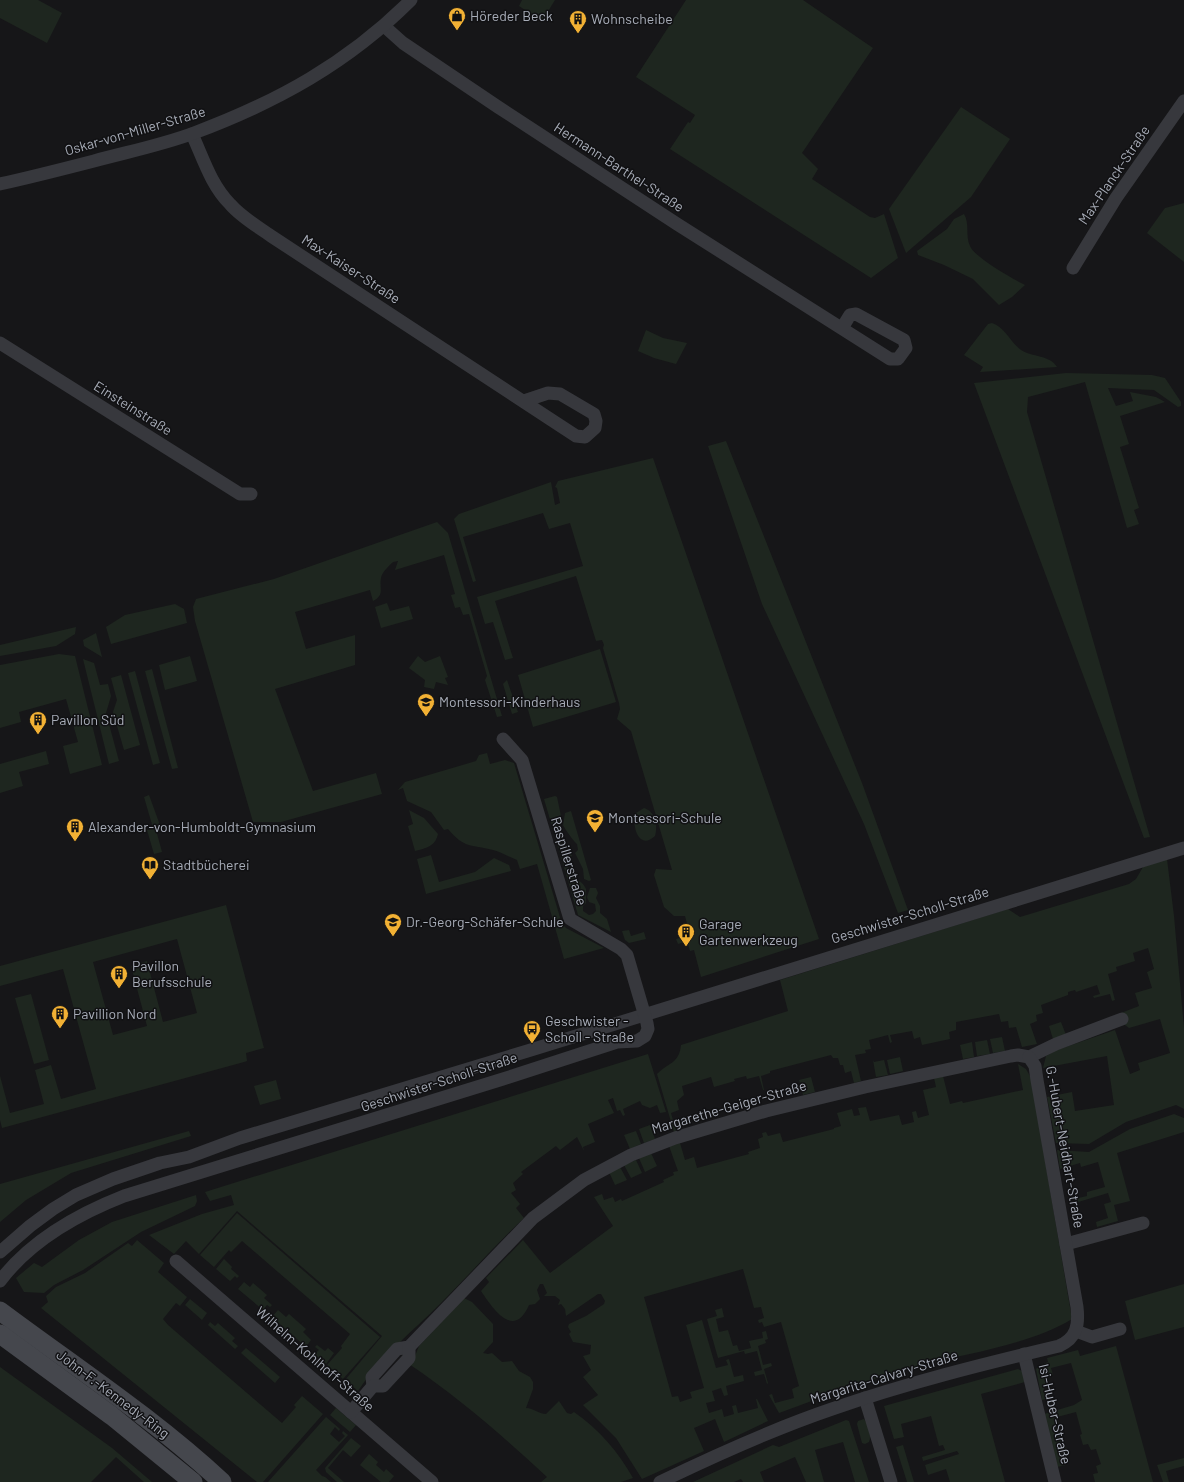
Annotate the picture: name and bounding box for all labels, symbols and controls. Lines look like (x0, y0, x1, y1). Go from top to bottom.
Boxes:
shop icon: Höreder Beck (447, 6, 467, 31)
place label: Höreder Beck (470, 7, 553, 24)
building icon: Wohnscheibe (568, 9, 588, 34)
place label: Wohnscheibe (591, 10, 673, 27)
street label: Oskar-von-Miller-Straße (63, 102, 207, 159)
street label: Hermann-Barthel-Straße (551, 118, 687, 215)
street label: Max-Planck-Straße (1074, 122, 1153, 227)
street label: Max-Kaiser-Straße (299, 230, 404, 307)
street label: Einsteinstraße (91, 377, 176, 438)
school or university icon: Montessori-Kinderhaus (416, 692, 436, 717)
place label: Montessori-Kinderhaus (439, 693, 580, 710)
building icon: Pavillon Süd (28, 710, 48, 735)
place label: Pavillon Süd (51, 711, 124, 728)
school or university icon: Montessori-Schule (585, 808, 605, 833)
place label: Montessori-Schule (608, 809, 722, 826)
street label: Raspillerstraße (548, 814, 591, 907)
building icon: Alexander-von-Humboldt-Gymnasium (65, 817, 85, 842)
place label: Alexander-von-Humboldt-Gymnasium (88, 818, 316, 835)
library icon: Stadtbücherei (140, 855, 160, 880)
place label: Stadtbücherei (163, 856, 250, 873)
street label: Geschwister-Scholl-Straße (829, 882, 991, 947)
school or university icon: Dr.-Georg-Schäfer-Schule (383, 912, 403, 937)
place label: Dr.-Georg-Schäfer-Schule (406, 913, 564, 930)
place label: Garage Gartenwerkzeug (699, 915, 798, 948)
building icon: Garage Gartenwerkzeug (676, 922, 696, 947)
place label: Pavillon Berufsschule (132, 957, 212, 990)
building icon: Pavillon Berufsschule (109, 964, 129, 989)
building icon: Pavillion Nord (50, 1004, 70, 1029)
place label: Pavillion Nord (73, 1005, 156, 1022)
place label: Geschwister - Scholl - Straße (545, 1012, 634, 1045)
bus stop icon: Geschwister - Scholl - Straße (522, 1019, 542, 1044)
street label: Geschwister-Scholl-Straße (358, 1048, 519, 1115)
street label: G.-Hubert-Neidhart-Straße (1043, 1065, 1088, 1229)
street label: Margarethe-Geiger-Straße (649, 1076, 808, 1137)
street label: Wilhelm-Kohlhoff-Straße (253, 1302, 378, 1415)
street label: John-F.-Kennedy-Ring (53, 1346, 173, 1442)
street label: Margarita-Calvary-Straße (808, 1346, 960, 1407)
street label: Isi-Huber-Straße (1036, 1362, 1075, 1466)

